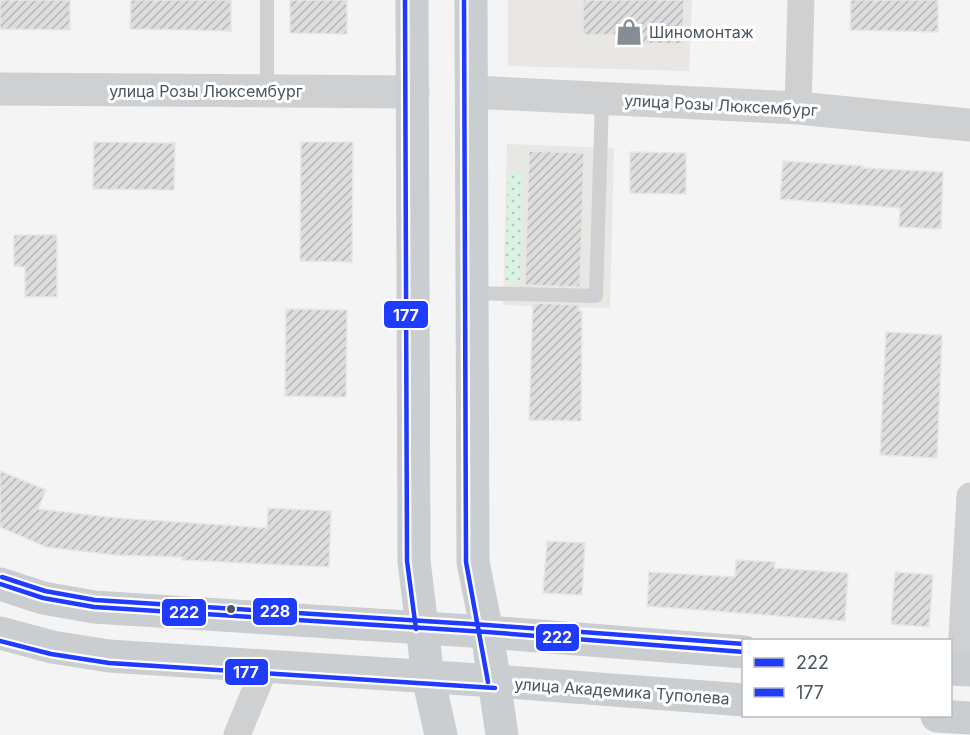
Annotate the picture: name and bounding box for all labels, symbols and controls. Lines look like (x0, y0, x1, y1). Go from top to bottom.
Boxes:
shop icon: Шиномонтаж (614, 17, 644, 47)
place label: Шиномонтаж (649, 22, 754, 42)
street label: улица Розы Люксембург (109, 81, 303, 101)
street label: улица Розы Люксембург (624, 90, 818, 120)
line badge: 177 (383, 300, 429, 329)
text: 177 (393, 305, 419, 325)
line badge: 228 (252, 597, 298, 626)
line badge: 222 (161, 598, 207, 627)
text: 228 (260, 601, 290, 621)
text: 222 (169, 602, 199, 622)
unlabelled marker (225, 603, 237, 615)
line badge: 222 (535, 623, 580, 652)
text: 222 (542, 627, 572, 647)
legend (742, 639, 952, 717)
text: 222 (796, 652, 829, 673)
line badge: 177 (224, 658, 269, 686)
text: 177 (233, 662, 259, 682)
street label: улица Академика Туполева (514, 673, 730, 709)
text: 177 (796, 682, 824, 703)

